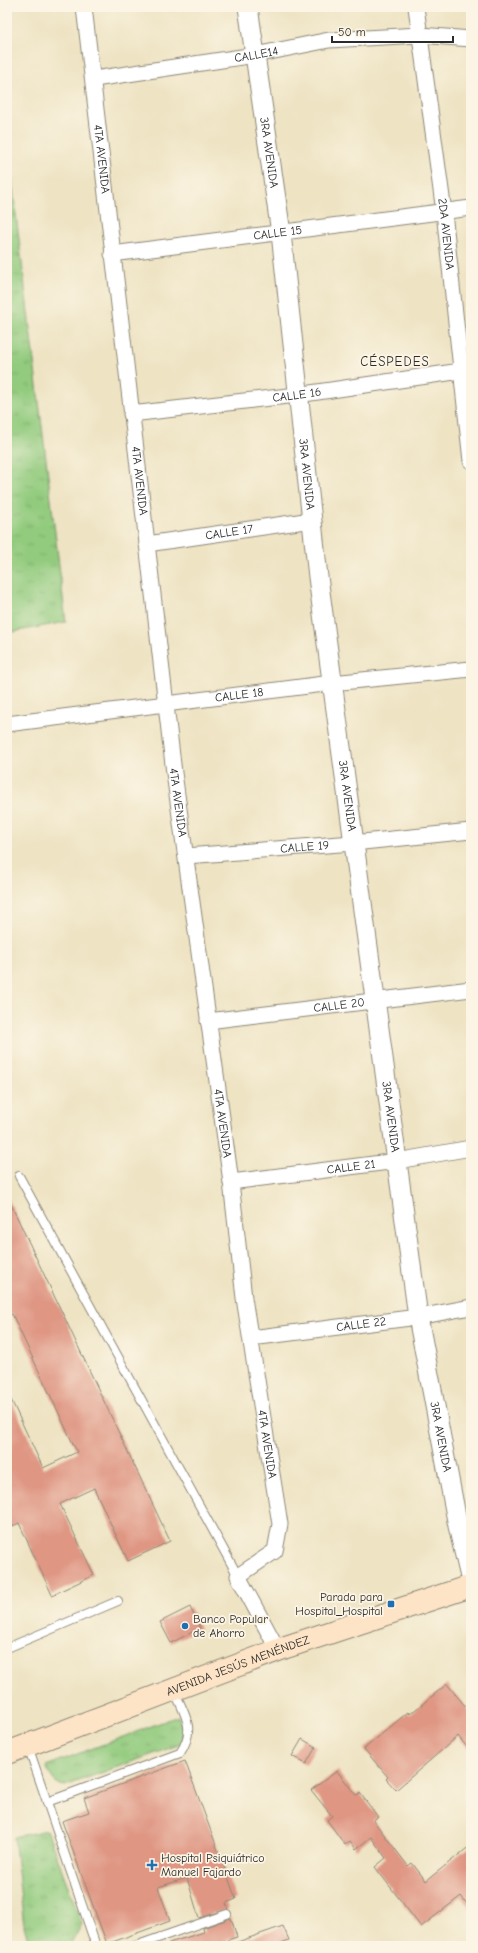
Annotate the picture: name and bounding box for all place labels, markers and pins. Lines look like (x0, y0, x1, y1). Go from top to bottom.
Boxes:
place label: Parada para Hospital_Hospital (295, 1590, 383, 1618)
marker: Parada para Hospital_Hospital (386, 1599, 396, 1609)
place label: Banco Popular de Ahorro (193, 1612, 268, 1640)
marker: Banco Popular de Ahorro (180, 1621, 190, 1631)
place label: Hospital Psiquiátrico Manuel Fajardo (161, 1851, 265, 1879)
marker: Hospital Psiquiátrico Manuel Fajardo (146, 1859, 158, 1871)

